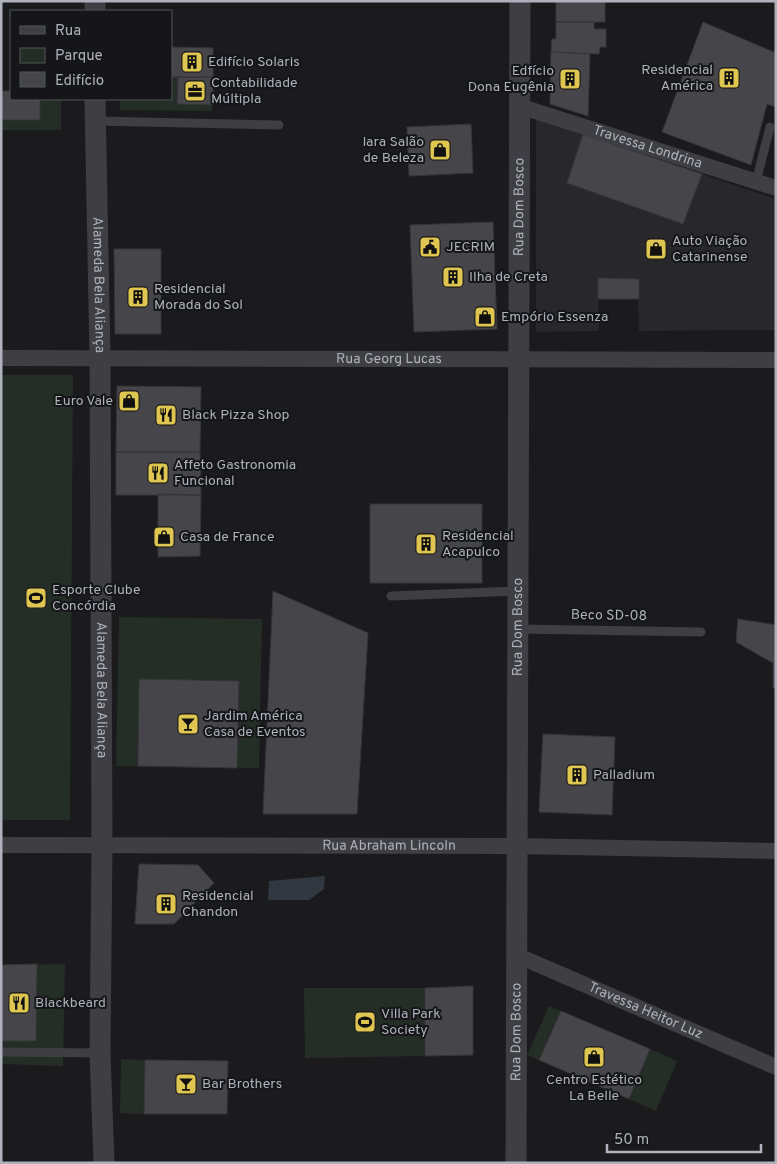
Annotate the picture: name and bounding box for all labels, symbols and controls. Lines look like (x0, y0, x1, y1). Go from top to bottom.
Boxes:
legend (10, 10, 172, 100)
text: Rua (55, 22, 81, 41)
text: Parque (55, 47, 103, 66)
building icon: Edifício Solaris (180, 50, 204, 74)
place label: Edifício Solaris (208, 54, 300, 71)
place label: Residencial América (641, 62, 713, 95)
place label: Edfício Dona Eugênia (468, 63, 554, 96)
building icon: Residencial América (717, 66, 741, 90)
building icon: Edfício Dona Eugênia (558, 67, 582, 91)
text: Edifício (55, 72, 104, 91)
place label: Contabilidade Múltipla (211, 75, 298, 108)
office icon: Contabilidade Múltipla (183, 79, 207, 103)
street label: Travessa Londrina (591, 122, 704, 172)
place label: Iara Salão de Beleza (362, 134, 424, 167)
shop icon: Iara Salão de Beleza (428, 138, 452, 162)
street label: Rua Dom Bosco (511, 158, 528, 256)
street label: Alameda Bela Aliança (89, 217, 108, 353)
place label: Auto Viação Catarinense (672, 233, 747, 266)
public building icon: JECRIM (418, 235, 442, 259)
shop icon: Auto Viação Catarinense (644, 237, 668, 261)
place label: JECRIM (446, 239, 495, 256)
building icon: Ilha de Creta (441, 265, 465, 289)
place label: Ilha de Creta (469, 269, 548, 286)
place label: Residencial Morada do Sol (154, 281, 243, 314)
building icon: Residencial Morada do Sol (126, 285, 150, 309)
shop icon: Empório Essenza (473, 305, 497, 329)
place label: Empório Essenza (501, 309, 608, 326)
street label: Rua Georg Lucas (336, 350, 442, 368)
shop icon: Euro Vale (117, 389, 141, 413)
place label: Euro Vale (54, 393, 113, 410)
restaurant icon: Black Pizza Shop (154, 403, 178, 427)
place label: Black Pizza Shop (182, 407, 290, 424)
place label: Affeto Gastronomia Funcional (174, 457, 296, 490)
restaurant icon: Affeto Gastronomia Funcional (146, 461, 170, 485)
shop icon: Casa de France (152, 525, 176, 549)
place label: Residencial Acapulco (442, 528, 514, 561)
place label: Casa de France (180, 529, 274, 546)
building icon: Residencial Acapulco (414, 532, 438, 556)
street label: Rua Dom Bosco (509, 578, 527, 676)
place label: Esporte Clube Concórdia (52, 582, 140, 615)
sports icon: Esporte Clube Concórdia (24, 586, 48, 610)
street label: Beco SD-08 (571, 607, 647, 625)
street label: Alameda Bela Aliança (93, 622, 110, 758)
place label: Jardim América Casa de Eventos (204, 708, 306, 741)
bar icon: Jardim América Casa de Eventos (176, 712, 200, 736)
building icon: Palladium (565, 763, 589, 787)
place label: Palladium (593, 767, 655, 784)
street label: Rua Abraham Lincoln (322, 837, 456, 854)
place label: Residencial Chandon (182, 888, 254, 921)
building icon: Residencial Chandon (154, 892, 178, 916)
street label: Travessa Heitor Luz (586, 979, 705, 1043)
street label: Rua Dom Bosco (508, 983, 525, 1081)
restaurant icon: Blackbeard (7, 991, 31, 1015)
place label: Blackbeard (35, 995, 106, 1012)
place label: Villa Park Society (381, 1006, 441, 1039)
sports icon: Villa Park Society (353, 1010, 377, 1034)
shop icon: Centro Estético La Belle (582, 1045, 606, 1069)
bar icon: Bar Brothers (174, 1072, 198, 1096)
place label: Centro Estético La Belle (546, 1072, 642, 1105)
place label: Bar Brothers (202, 1076, 282, 1093)
scale bar (607, 1122, 761, 1154)
text: 50 m (614, 1131, 649, 1150)

